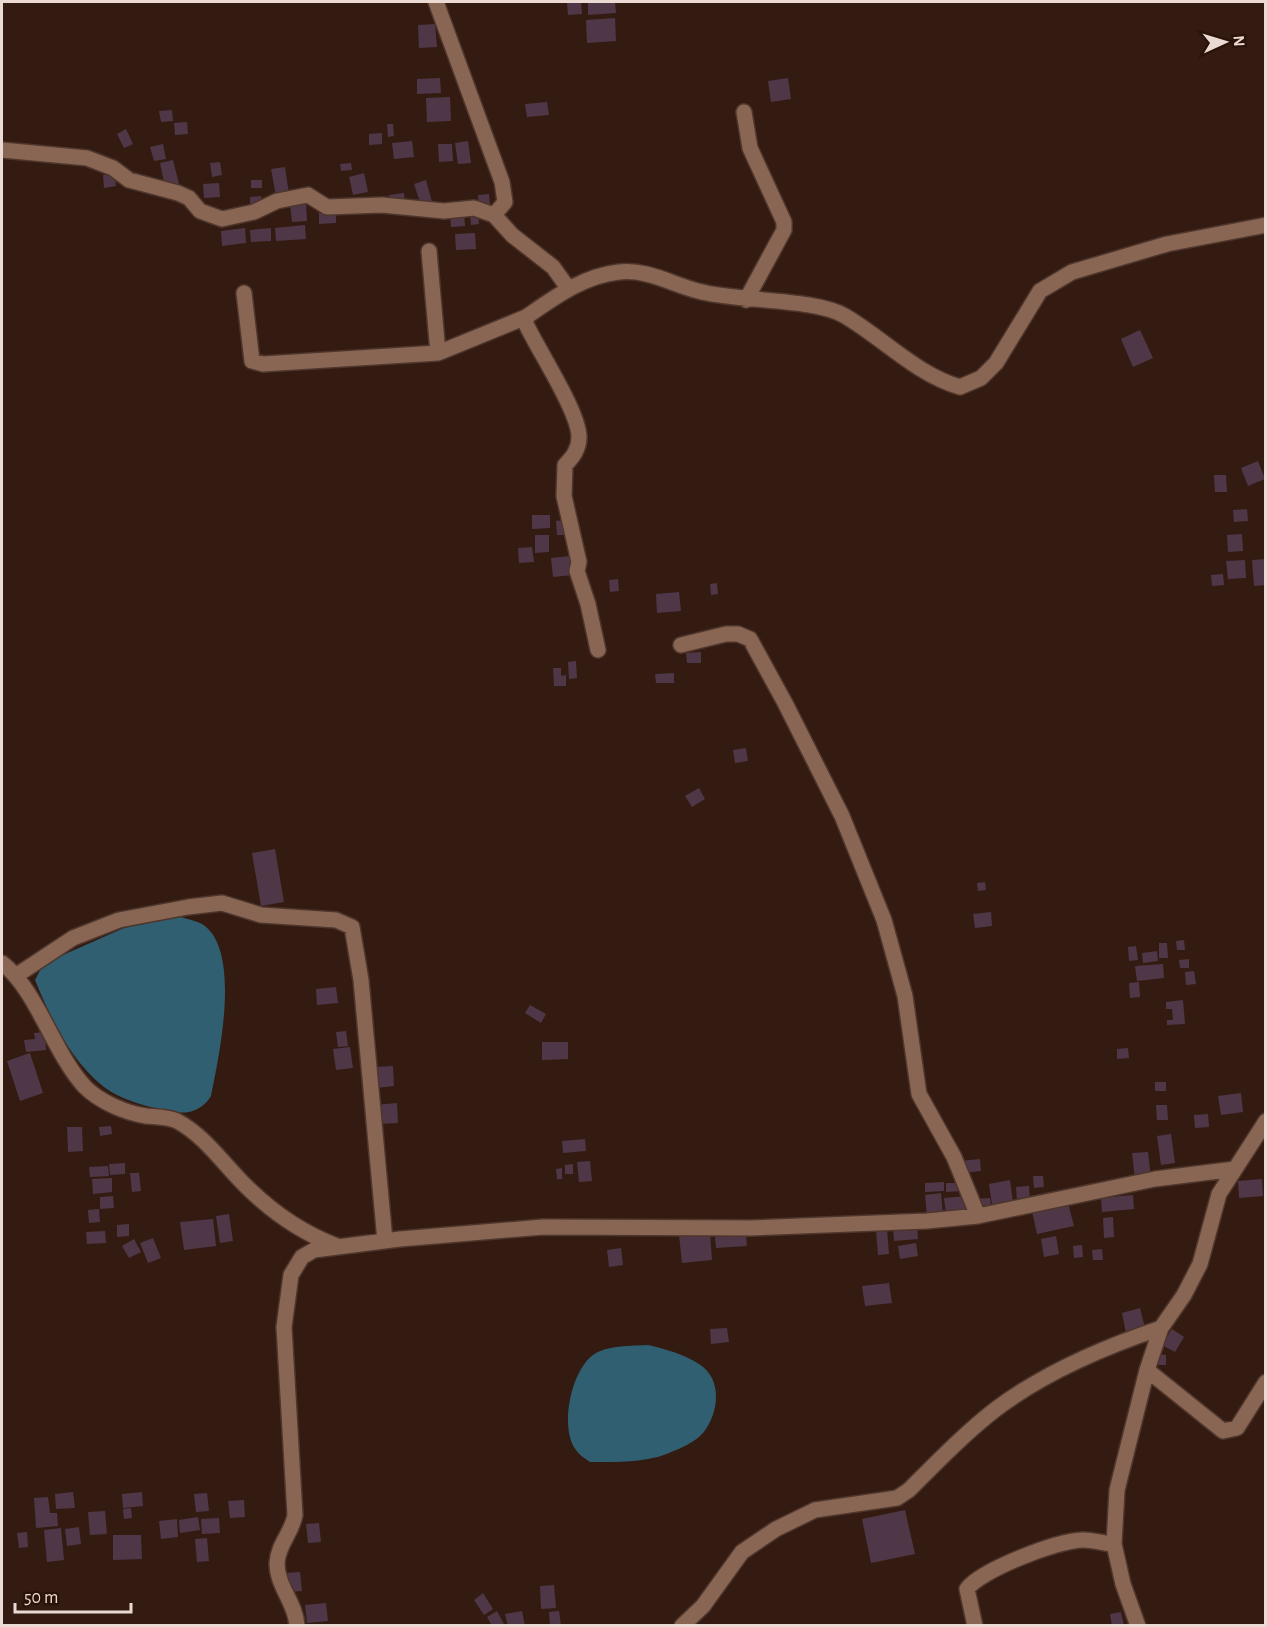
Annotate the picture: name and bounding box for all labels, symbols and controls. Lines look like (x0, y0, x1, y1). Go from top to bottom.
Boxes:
north arrow (1195, 12, 1255, 72)
text: N (1231, 35, 1247, 47)
scale bar (15, 1576, 130, 1614)
text: 50 m (24, 1589, 58, 1607)

